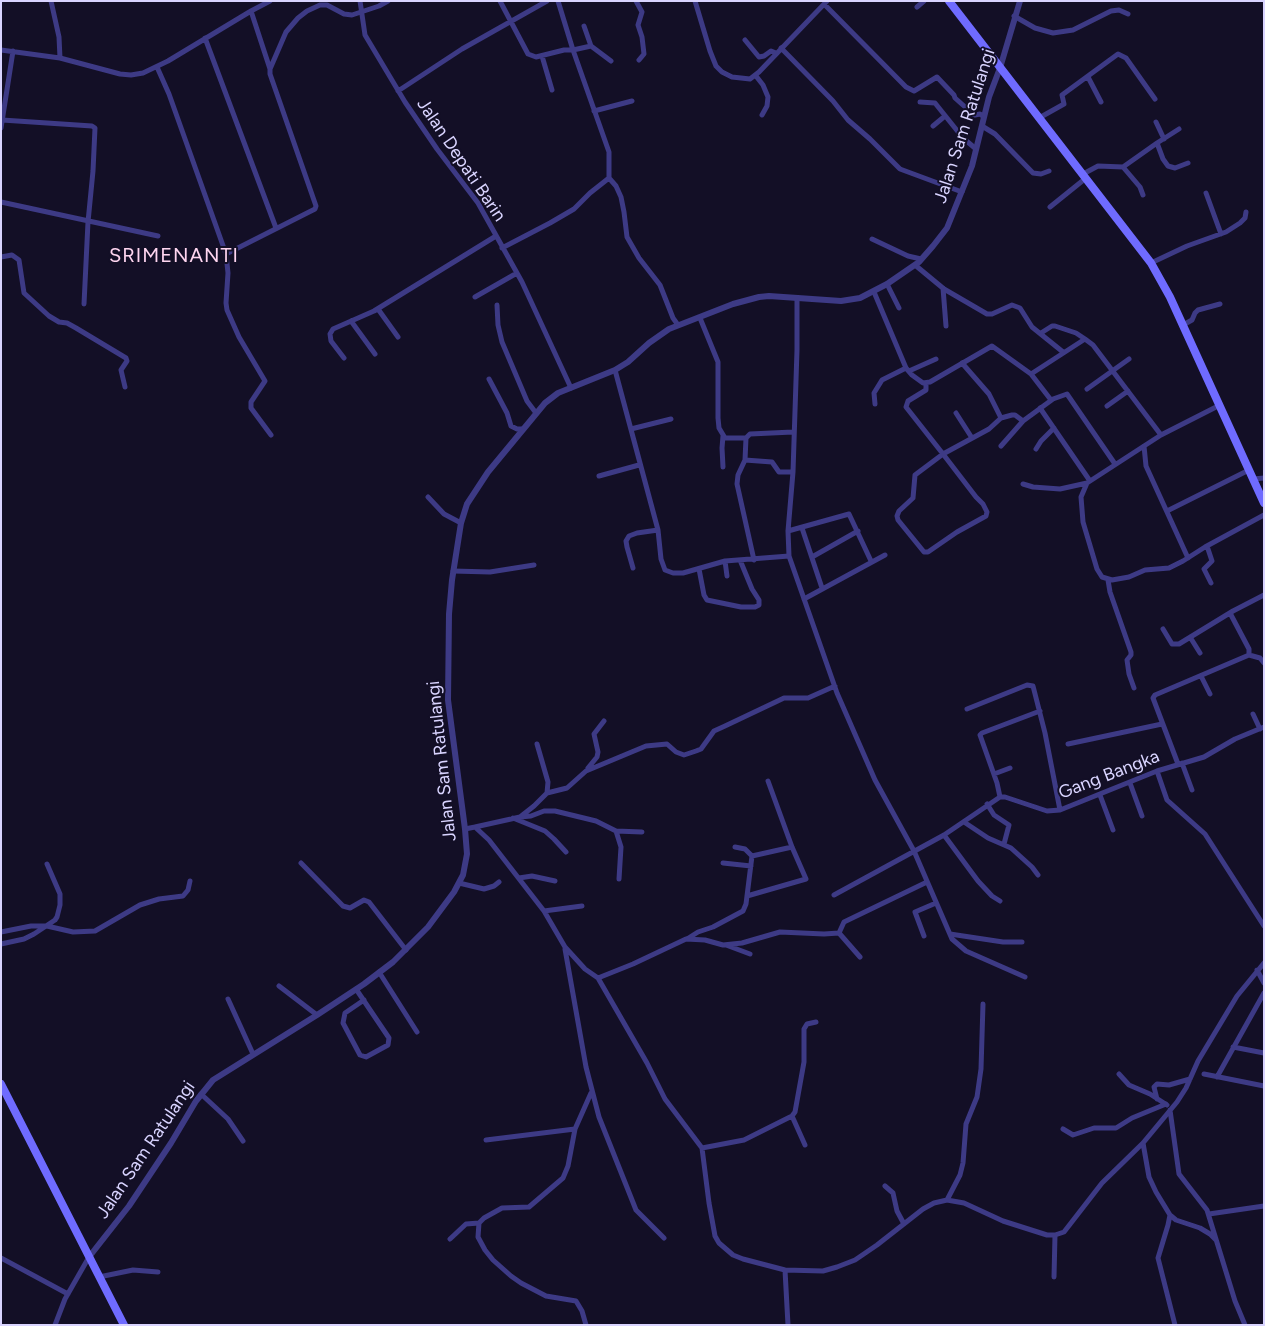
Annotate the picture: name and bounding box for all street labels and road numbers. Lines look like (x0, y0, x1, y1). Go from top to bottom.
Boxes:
street label: Jalan Sam Ratulangi (930, 46, 1000, 206)
street label: Jalan Depati Barin (412, 94, 510, 226)
street label: Jalan Sam Ratulangi (423, 680, 461, 842)
street label: Gang Bangka (1055, 746, 1163, 804)
street label: Jalan Sam Ratulangi (92, 1077, 200, 1223)

